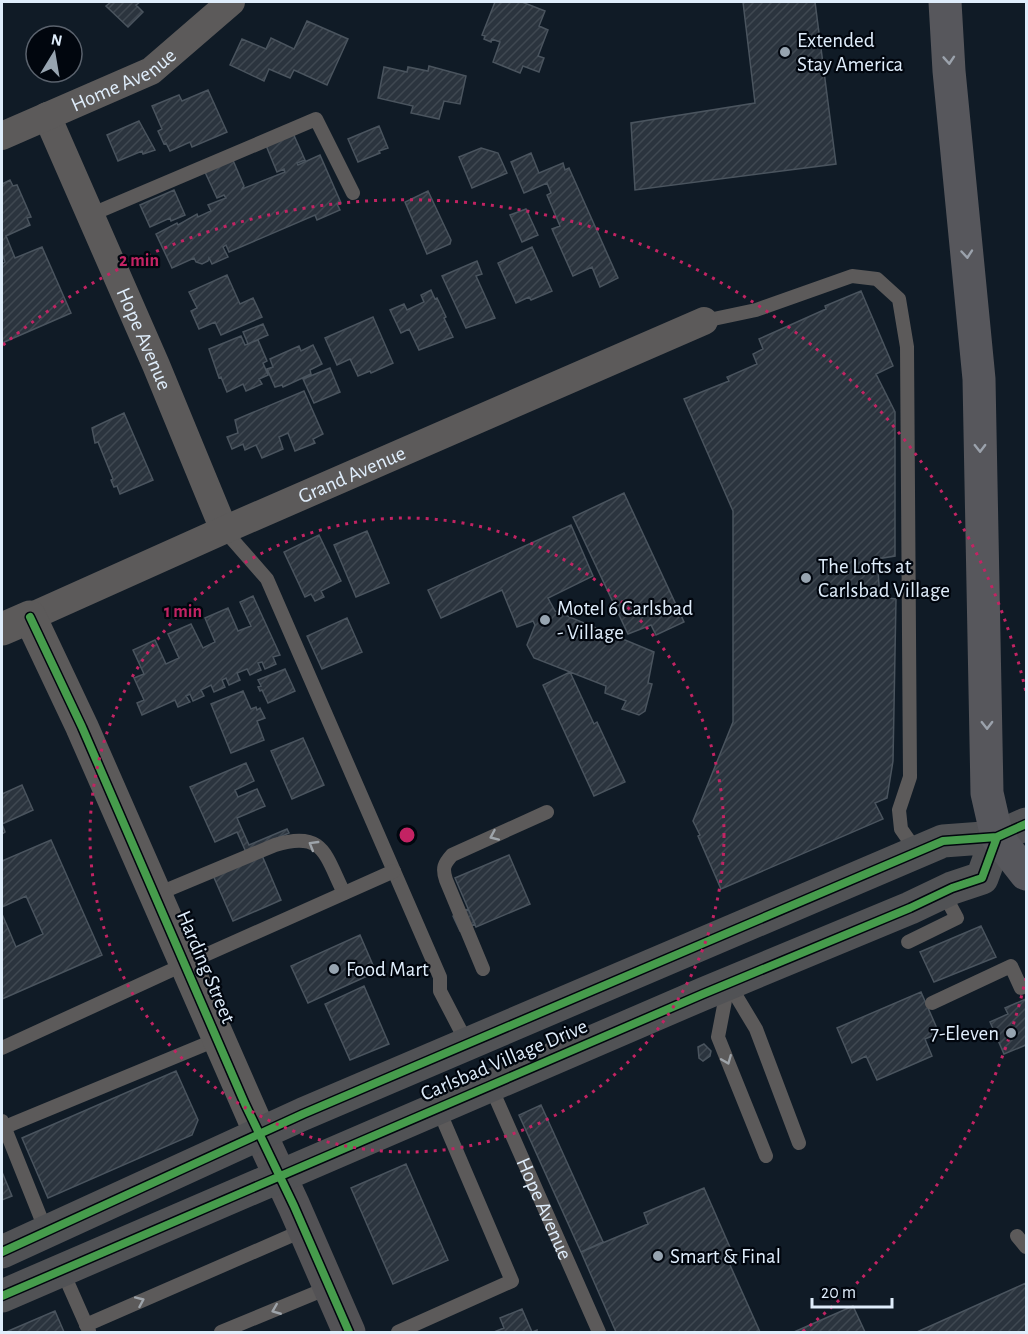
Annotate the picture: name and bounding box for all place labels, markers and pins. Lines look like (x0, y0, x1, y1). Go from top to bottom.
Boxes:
place label: Extended Stay America (797, 30, 904, 75)
marker: Extended Stay America (778, 45, 792, 59)
place label: The Lofts at Carlsbad Village (818, 556, 950, 601)
marker: The Lofts at Carlsbad Village (799, 571, 813, 585)
place label: Motel 6 Carlsbad - Village (557, 598, 693, 643)
marker: Motel 6 Carlsbad - Village (538, 613, 552, 627)
centre of rings (397, 825, 417, 845)
place label: Food Mart (346, 959, 429, 980)
marker: Food Mart (327, 962, 341, 976)
place label: 7-Eleven (930, 1023, 999, 1044)
marker: 7-Eleven (1004, 1026, 1018, 1040)
place label: Smart & Final (670, 1246, 781, 1267)
marker: Smart & Final (651, 1249, 665, 1263)

